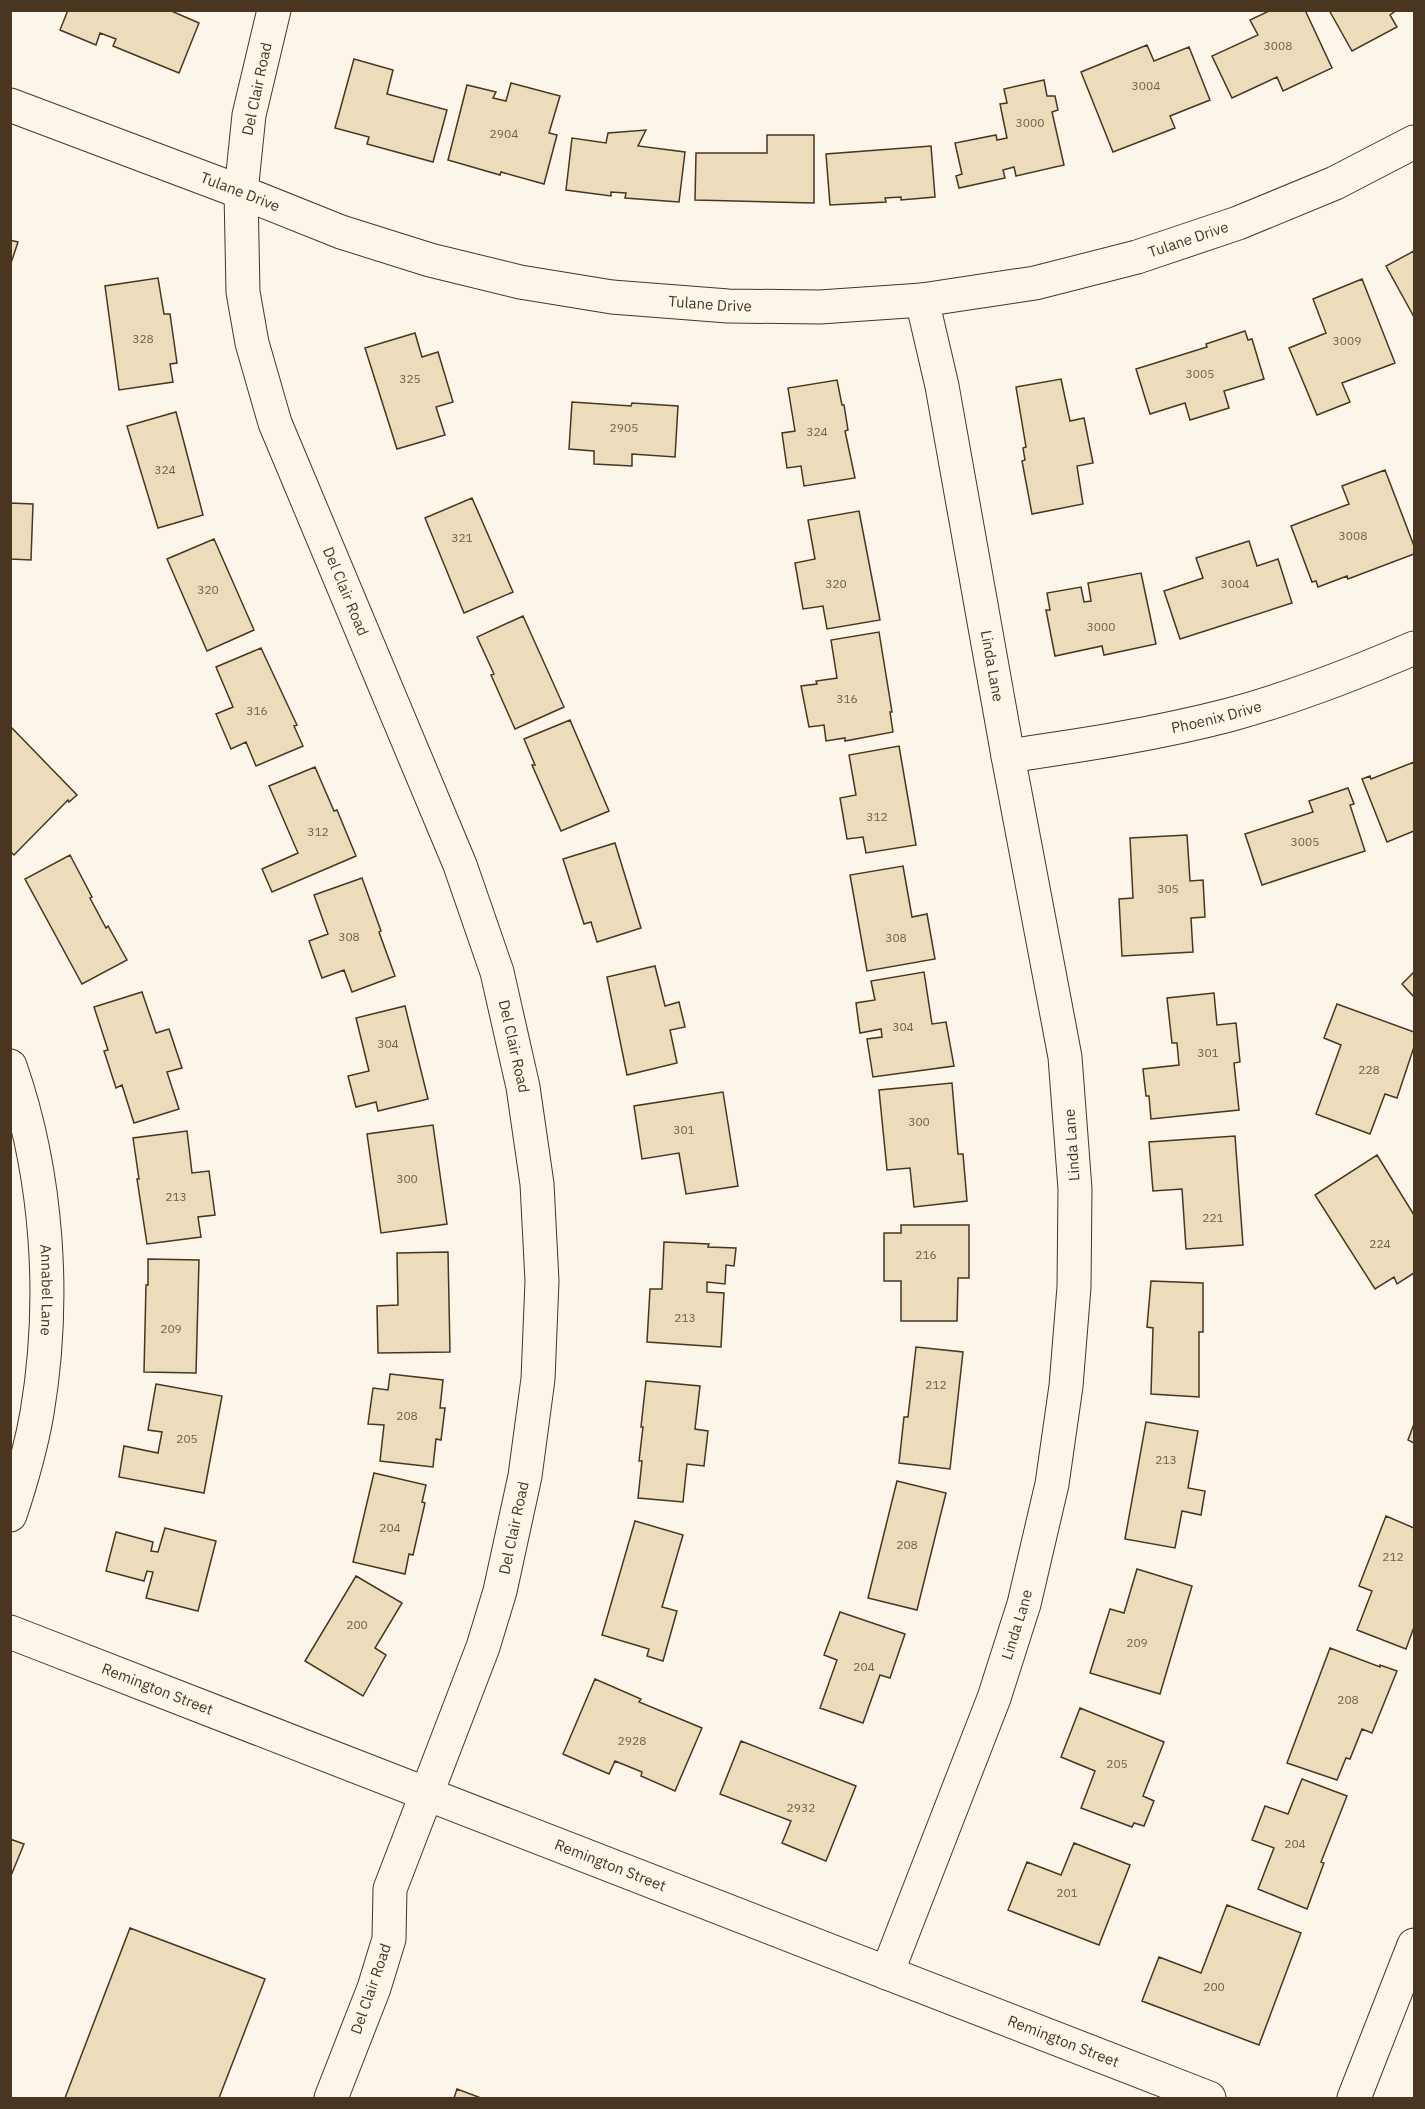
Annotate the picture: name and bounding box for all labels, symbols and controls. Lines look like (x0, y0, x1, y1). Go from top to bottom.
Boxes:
house number: 3008 (1264, 38, 1292, 53)
street label: Del Clair Road (237, 41, 276, 137)
house number: 3004 (1132, 78, 1160, 93)
house number: 3000 (1016, 115, 1044, 130)
house number: 2904 (490, 126, 518, 141)
street label: Tulane Drive (198, 168, 283, 216)
street label: Tulane Drive (1145, 217, 1231, 262)
street label: Tulane Drive (668, 291, 752, 315)
house number: 328 (132, 331, 154, 346)
house number: 3009 (1333, 333, 1361, 348)
house number: 3005 (1186, 366, 1214, 381)
house number: 325 (399, 371, 421, 386)
house number: 2905 (610, 420, 638, 435)
house number: 324 (806, 424, 828, 439)
house number: 324 (154, 462, 176, 477)
house number: 3008 (1339, 528, 1367, 543)
house number: 321 (451, 530, 473, 545)
street label: Del Clair Road (319, 544, 373, 639)
house number: 320 (825, 576, 847, 591)
house number: 3004 (1221, 576, 1249, 591)
house number: 320 (197, 582, 219, 597)
house number: 3000 (1087, 619, 1115, 634)
street label: Linda Lane (977, 629, 1008, 703)
house number: 316 (836, 691, 858, 706)
street label: Phoenix Drive (1169, 696, 1264, 737)
house number: 316 (246, 703, 268, 718)
house number: 312 (866, 809, 888, 824)
house number: 312 (307, 824, 329, 839)
house number: 3005 (1291, 834, 1319, 849)
house number: 305 (1157, 881, 1179, 896)
house number: 308 (338, 929, 360, 944)
house number: 308 (885, 930, 907, 945)
street label: Del Clair Road (495, 998, 534, 1094)
house number: 304 (892, 1019, 914, 1034)
house number: 304 (377, 1036, 399, 1051)
house number: 301 (1197, 1045, 1219, 1060)
house number: 228 (1358, 1062, 1380, 1077)
street label: Linda Lane (1060, 1108, 1084, 1182)
house number: 300 (908, 1114, 930, 1129)
house number: 301 (673, 1122, 695, 1137)
house number: 300 (396, 1171, 418, 1186)
house number: 213 (165, 1189, 187, 1204)
house number: 221 (1202, 1210, 1224, 1225)
house number: 224 (1369, 1236, 1391, 1251)
street label: Annabel Lane (36, 1244, 57, 1336)
house number: 216 (915, 1247, 937, 1262)
house number: 213 (674, 1310, 696, 1325)
house number: 209 (160, 1321, 182, 1336)
house number: 212 (925, 1377, 947, 1392)
house number: 208 (396, 1408, 418, 1423)
house number: 205 (176, 1431, 198, 1446)
house number: 213 (1155, 1452, 1177, 1467)
street label: Del Clair Road (494, 1480, 533, 1576)
house number: 204 (379, 1520, 401, 1535)
house number: 208 (896, 1537, 918, 1552)
house number: 212 (1382, 1549, 1404, 1564)
street label: Linda Lane (997, 1588, 1036, 1662)
house number: 200 (346, 1617, 368, 1632)
house number: 209 (1126, 1635, 1148, 1650)
street label: Remington Street (99, 1659, 216, 1719)
house number: 204 (853, 1659, 875, 1674)
house number: 208 (1337, 1692, 1359, 1707)
house number: 2928 (618, 1733, 646, 1748)
house number: 205 (1106, 1756, 1128, 1771)
house number: 2932 (787, 1800, 815, 1815)
street label: Remington Street (552, 1835, 669, 1895)
house number: 204 (1284, 1836, 1306, 1851)
house number: 201 (1056, 1885, 1078, 1900)
street label: Del Clair Road (346, 1941, 395, 2037)
house number: 200 (1203, 1979, 1225, 1994)
street label: Remington Street (1005, 2011, 1122, 2071)

